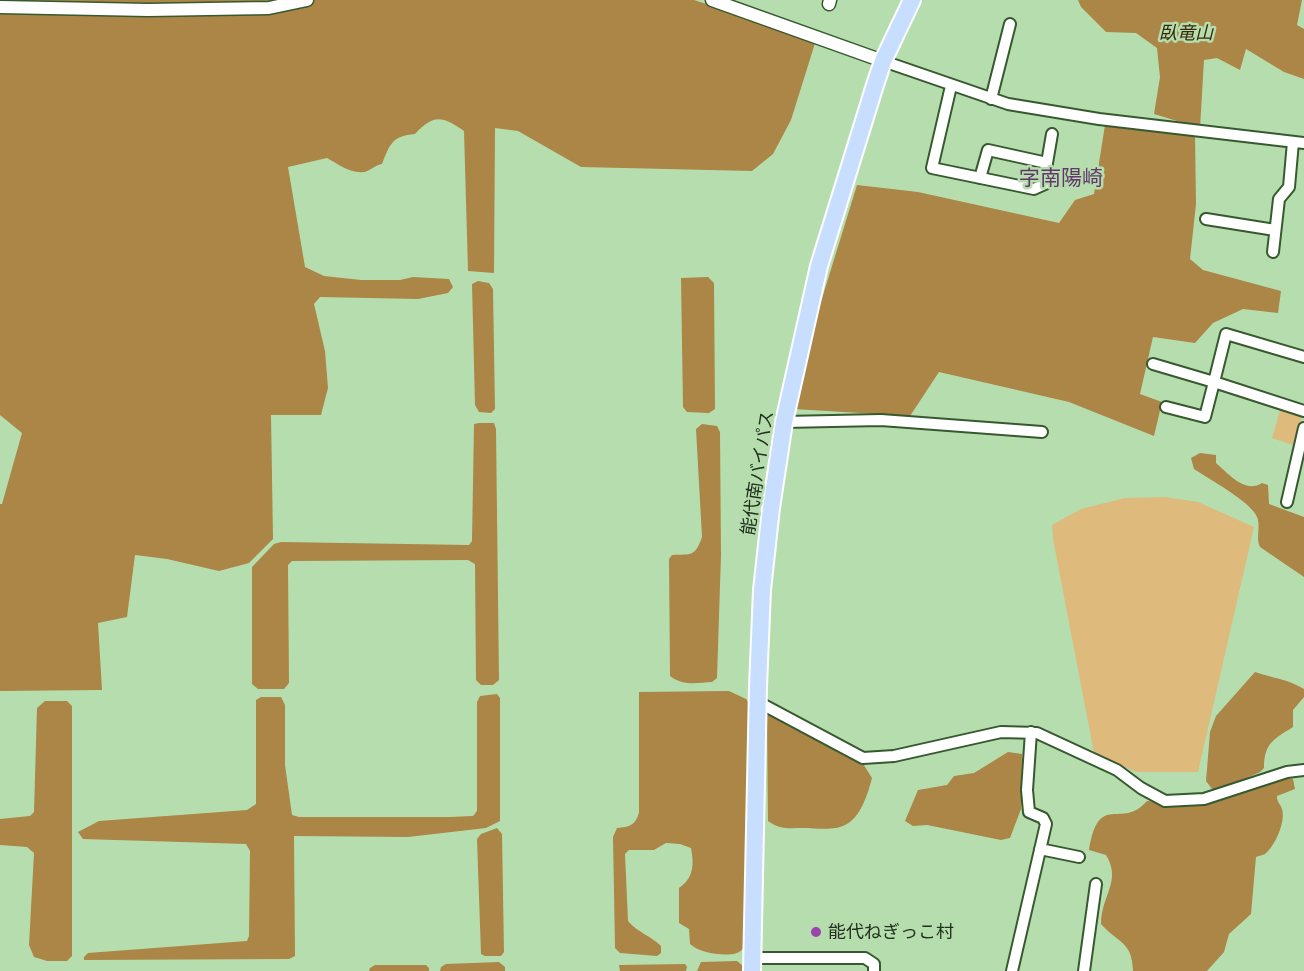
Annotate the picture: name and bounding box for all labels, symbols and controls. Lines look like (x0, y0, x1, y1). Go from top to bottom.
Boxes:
park label: 臥竜山 (1159, 22, 1213, 44)
district label: 字南陽崎 (1019, 166, 1103, 192)
street label: 能代南バイパス (737, 409, 779, 537)
place label: 能代ねぎっこ村 (828, 921, 954, 943)
marker: 能代ねぎっこ村 (809, 925, 823, 939)

